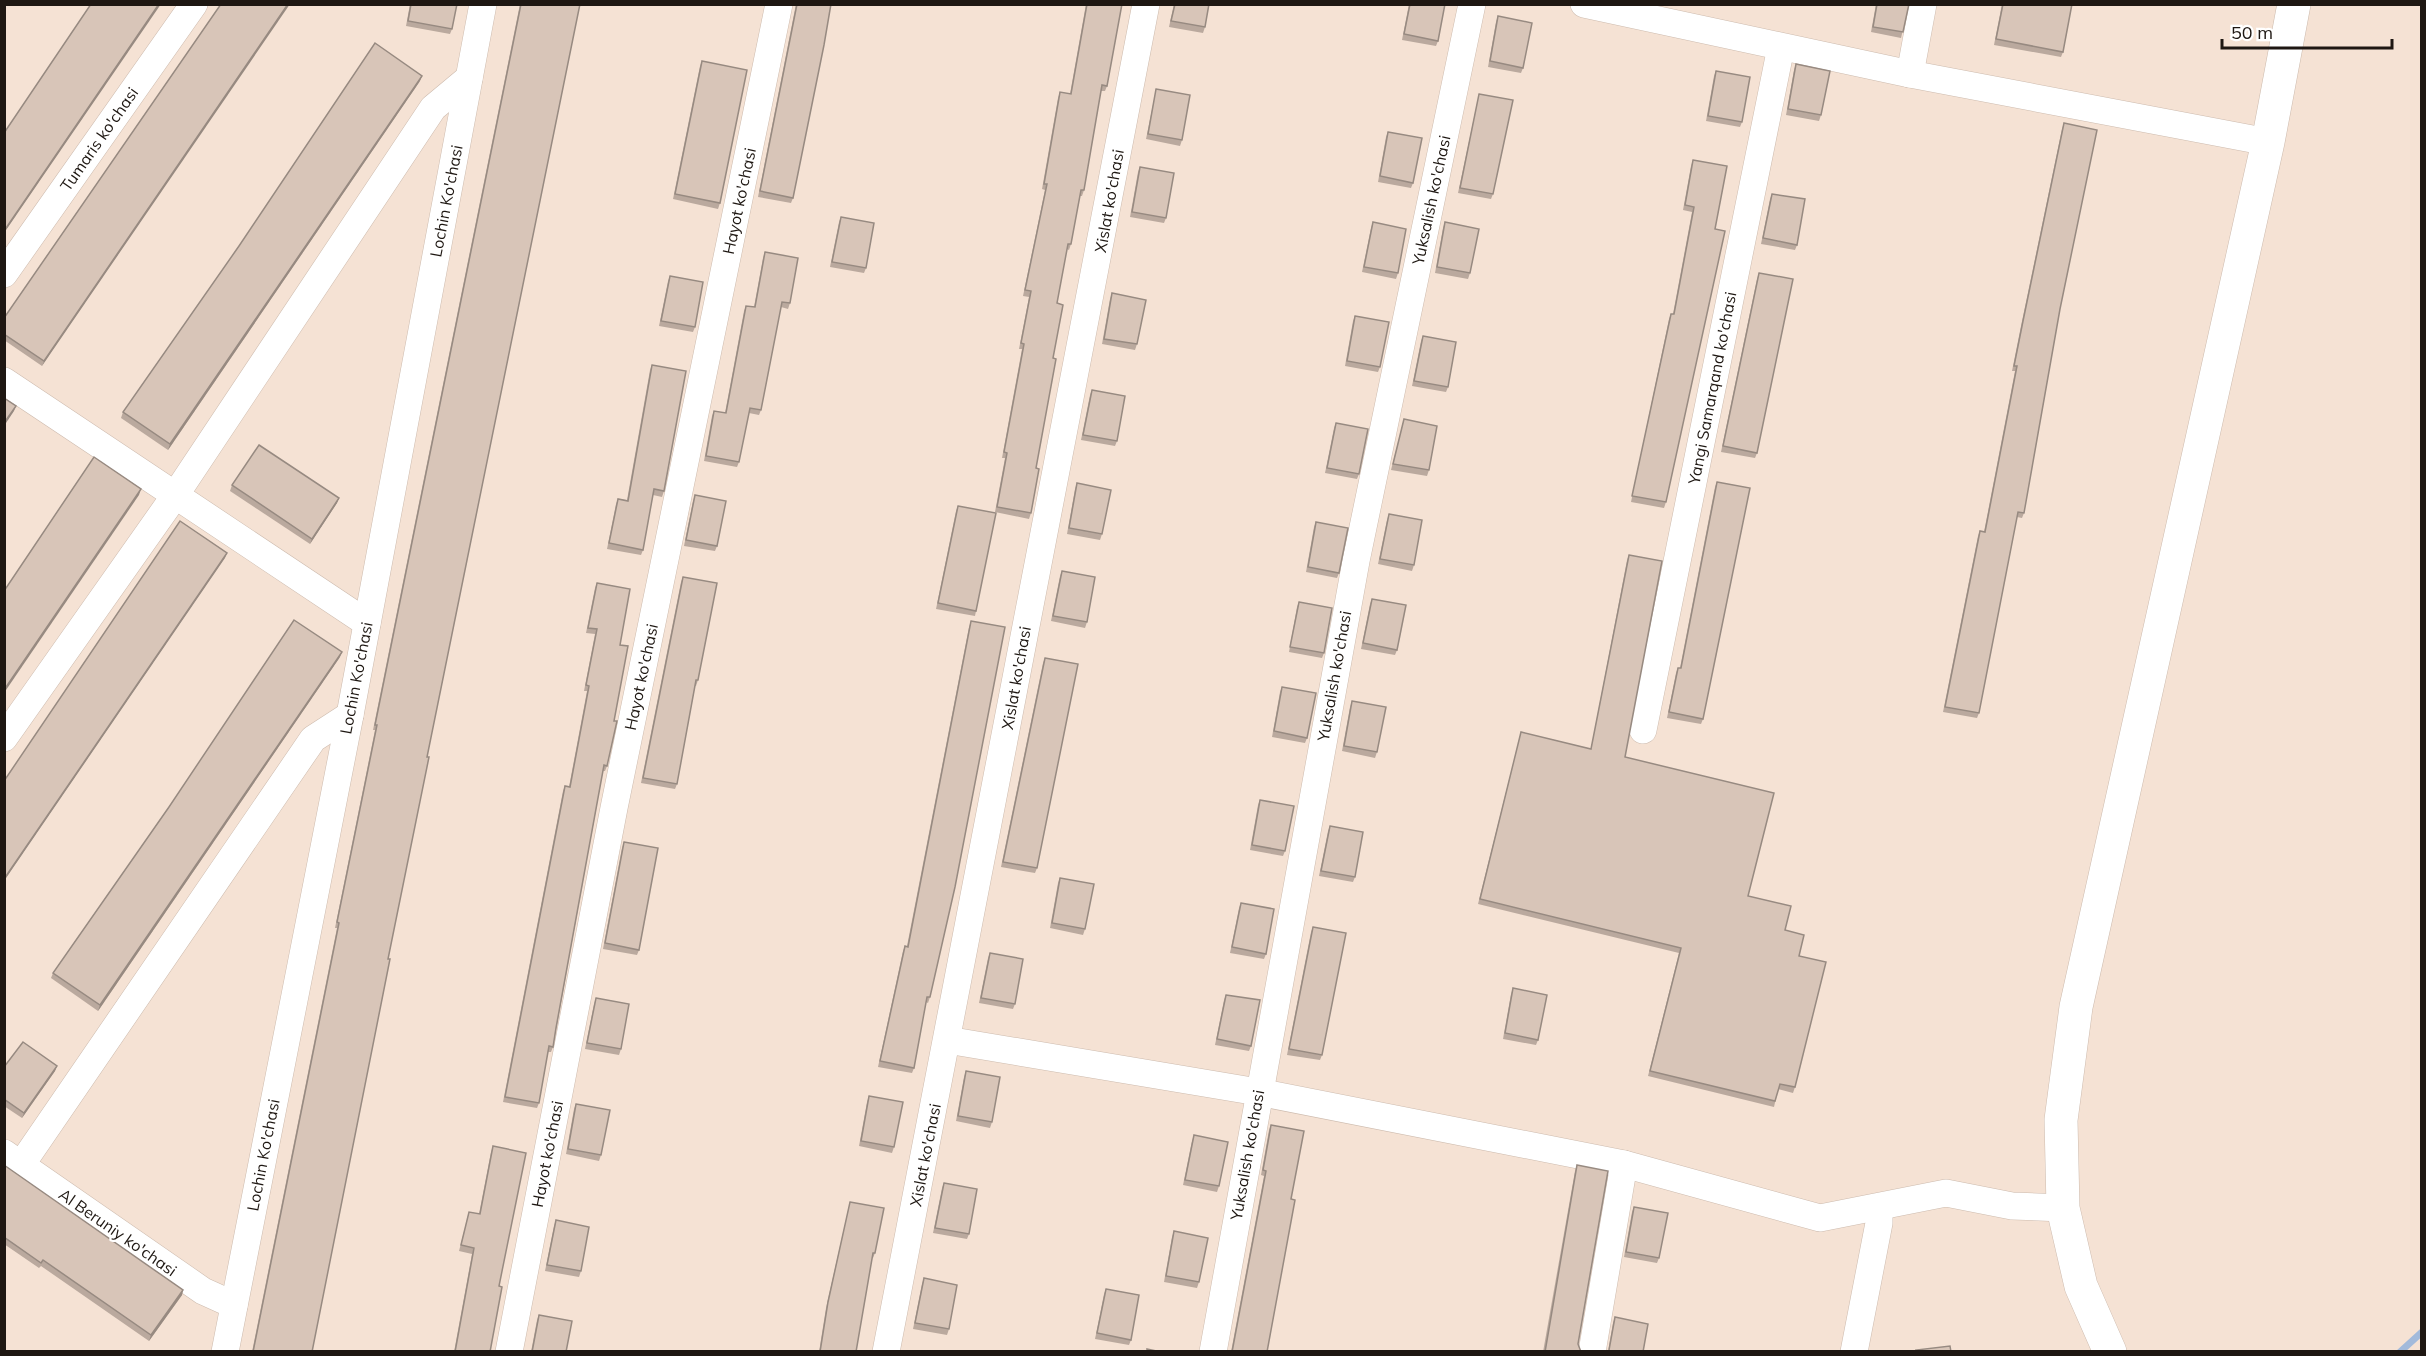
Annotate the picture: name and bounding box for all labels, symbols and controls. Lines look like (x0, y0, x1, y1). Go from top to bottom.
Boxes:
scale bar (2222, 12, 2392, 50)
text: 50 m (2231, 21, 2273, 44)
street label: Tumaris ko'chasi (56, 83, 142, 195)
street label: Yuksalish ko'chasi (1407, 133, 1454, 268)
street label: Lochin Ko'chasi (425, 143, 467, 259)
street label: Hayot ko'chasi (718, 146, 760, 256)
street label: Xislat ko'chasi (1090, 148, 1128, 254)
street label: Yangi Samarqand ko'chasi (1683, 290, 1740, 487)
street label: Yuksalish ko'chasi (1313, 609, 1355, 744)
street label: Lochin Ko'chasi (335, 620, 377, 736)
street label: Hayot ko'chasi (620, 622, 662, 732)
street label: Xislat ko'chasi (997, 625, 1035, 731)
street label: Yuksalish ko'chasi (1226, 1088, 1268, 1223)
street label: Lochin Ko'chasi (242, 1097, 284, 1213)
street label: Hayot ko'chasi (527, 1099, 567, 1209)
street label: Xislat ko'chasi (905, 1102, 945, 1208)
street label: Al Beruniy ko'chasi (55, 1184, 181, 1280)

